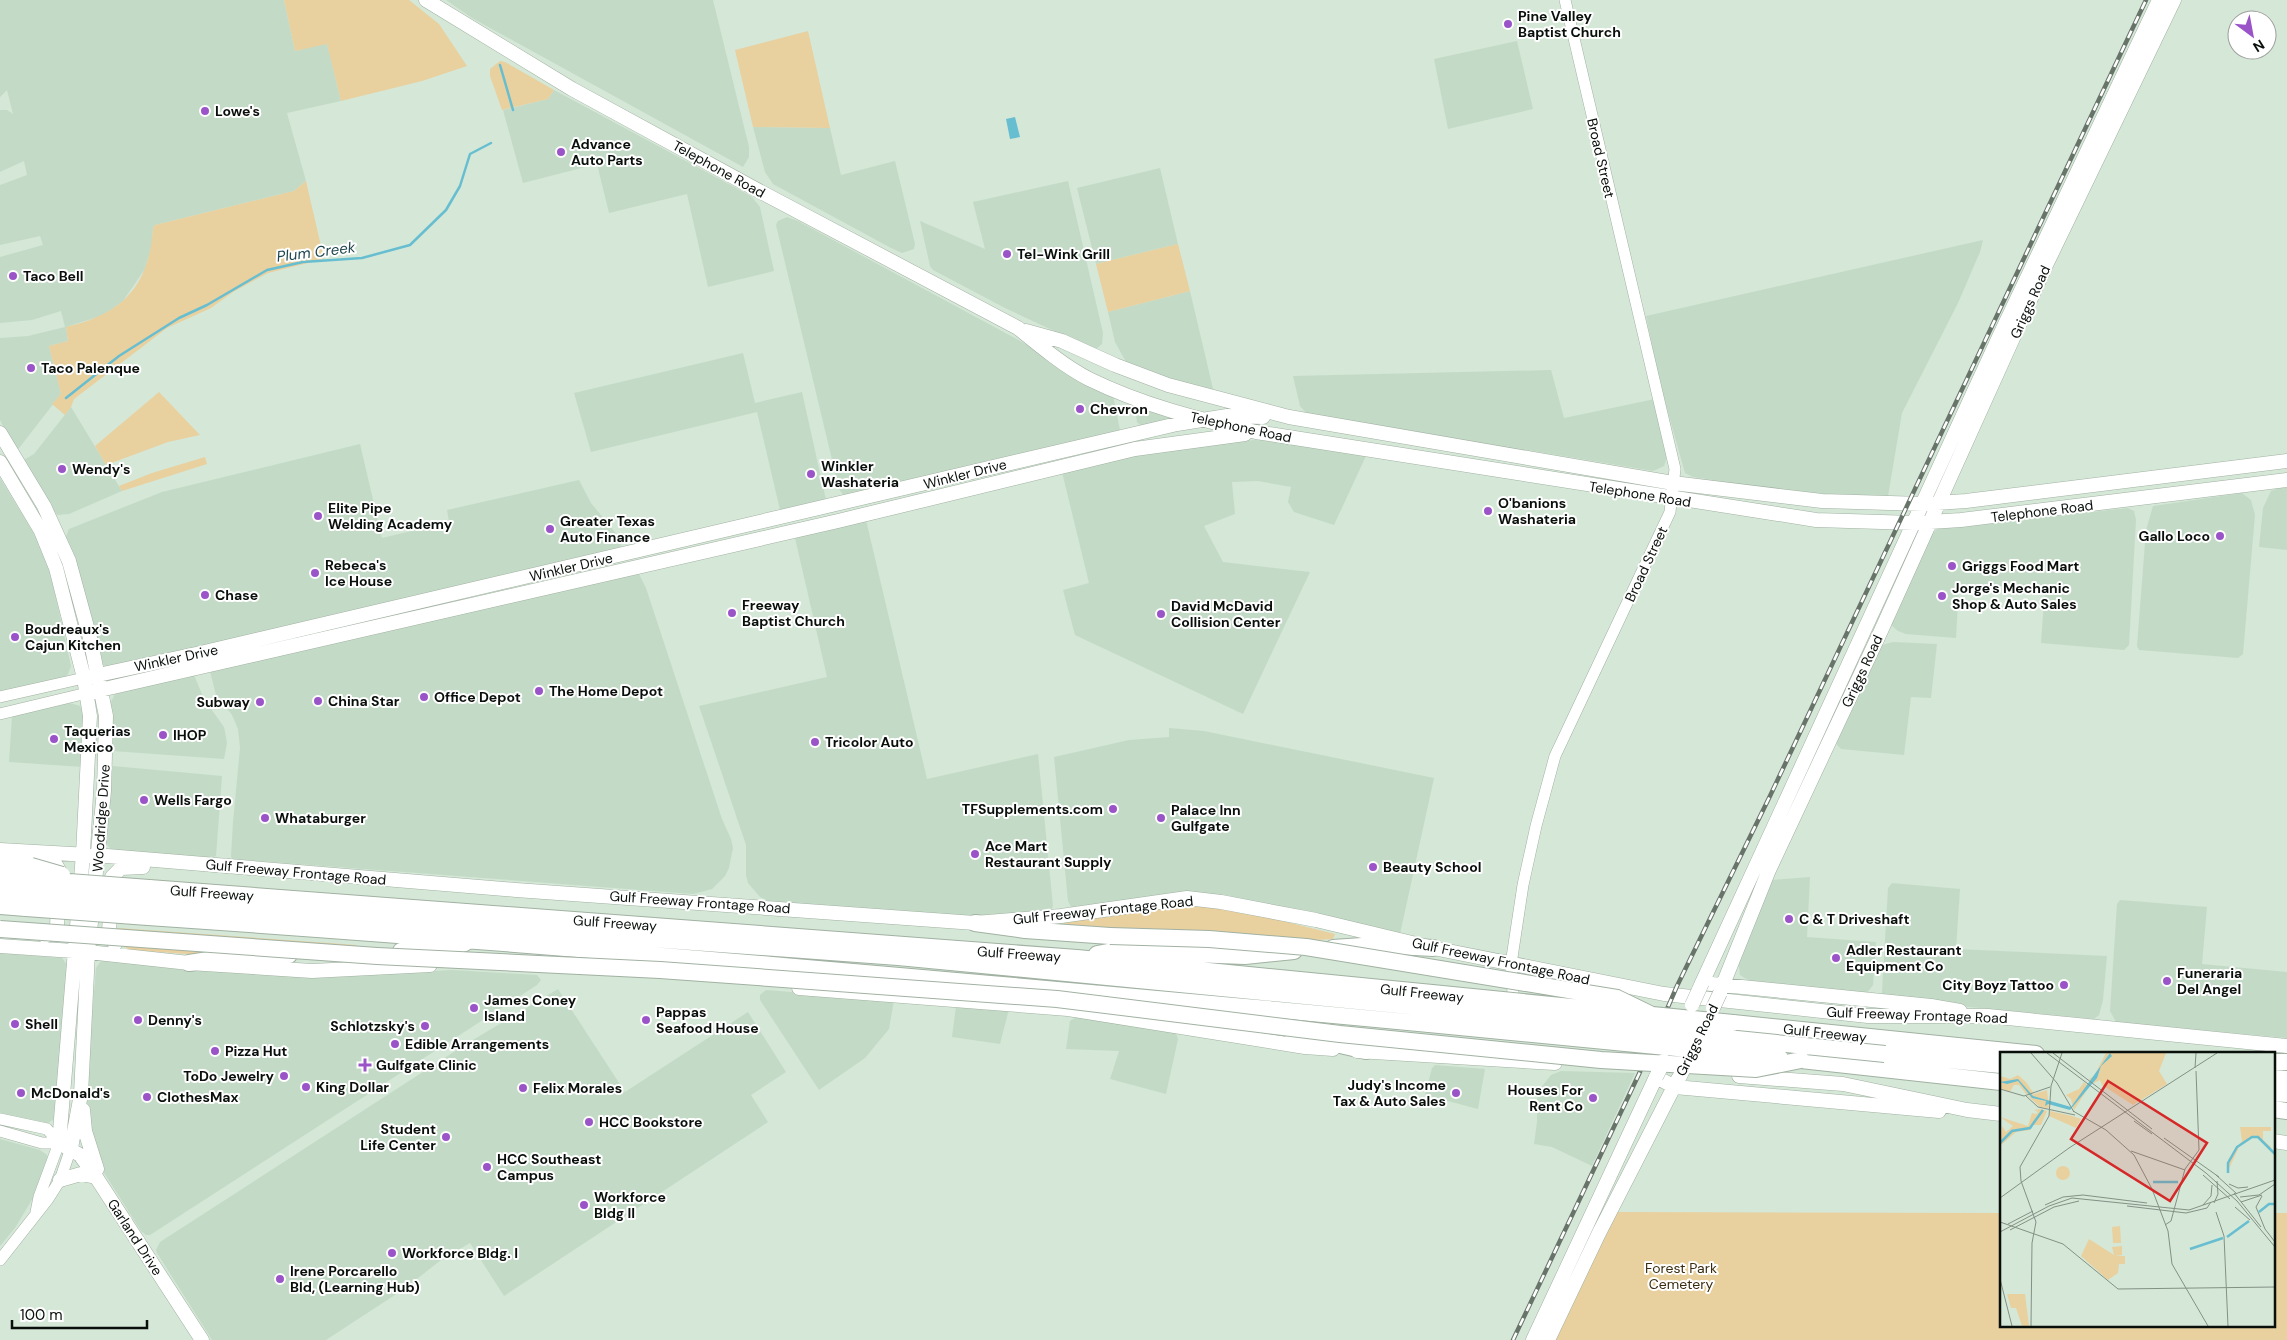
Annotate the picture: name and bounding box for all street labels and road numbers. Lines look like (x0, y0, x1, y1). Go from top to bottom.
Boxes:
street label: Broad Street (1583, 116, 1619, 200)
street label: Telephone Road (670, 136, 768, 202)
street label: Griggs Road (2006, 263, 2054, 341)
street label: Telephone Road (1189, 407, 1293, 447)
street label: Winkler Drive (922, 455, 1009, 493)
street label: Telephone Road (1588, 477, 1692, 511)
street label: Telephone Road (1990, 496, 2094, 526)
street label: Broad Street (1621, 523, 1671, 605)
street label: Winkler Drive (527, 549, 615, 585)
street label: Griggs Road (1837, 632, 1887, 710)
street label: Winkler Drive (132, 640, 220, 676)
street label: Woodridge Drive (88, 764, 114, 872)
street label: Gulf Freeway Frontage Road (205, 855, 387, 889)
street label: Gulf Freeway (170, 881, 255, 905)
street label: Gulf Freeway Frontage Road (609, 887, 791, 917)
street label: Gulf Freeway Frontage Road (1012, 892, 1194, 928)
street label: Gulf Freeway (573, 911, 658, 935)
street label: Gulf Freeway Frontage Road (1410, 933, 1592, 989)
street label: Gulf Freeway (977, 942, 1062, 966)
street label: Gulf Freeway (1379, 980, 1465, 1006)
street label: Griggs Road (1672, 1001, 1722, 1079)
street label: Gulf Freeway Frontage Road (1826, 1003, 2008, 1027)
street label: Gulf Freeway (1782, 1020, 1868, 1046)
street label: Garland Drive (104, 1195, 166, 1279)

